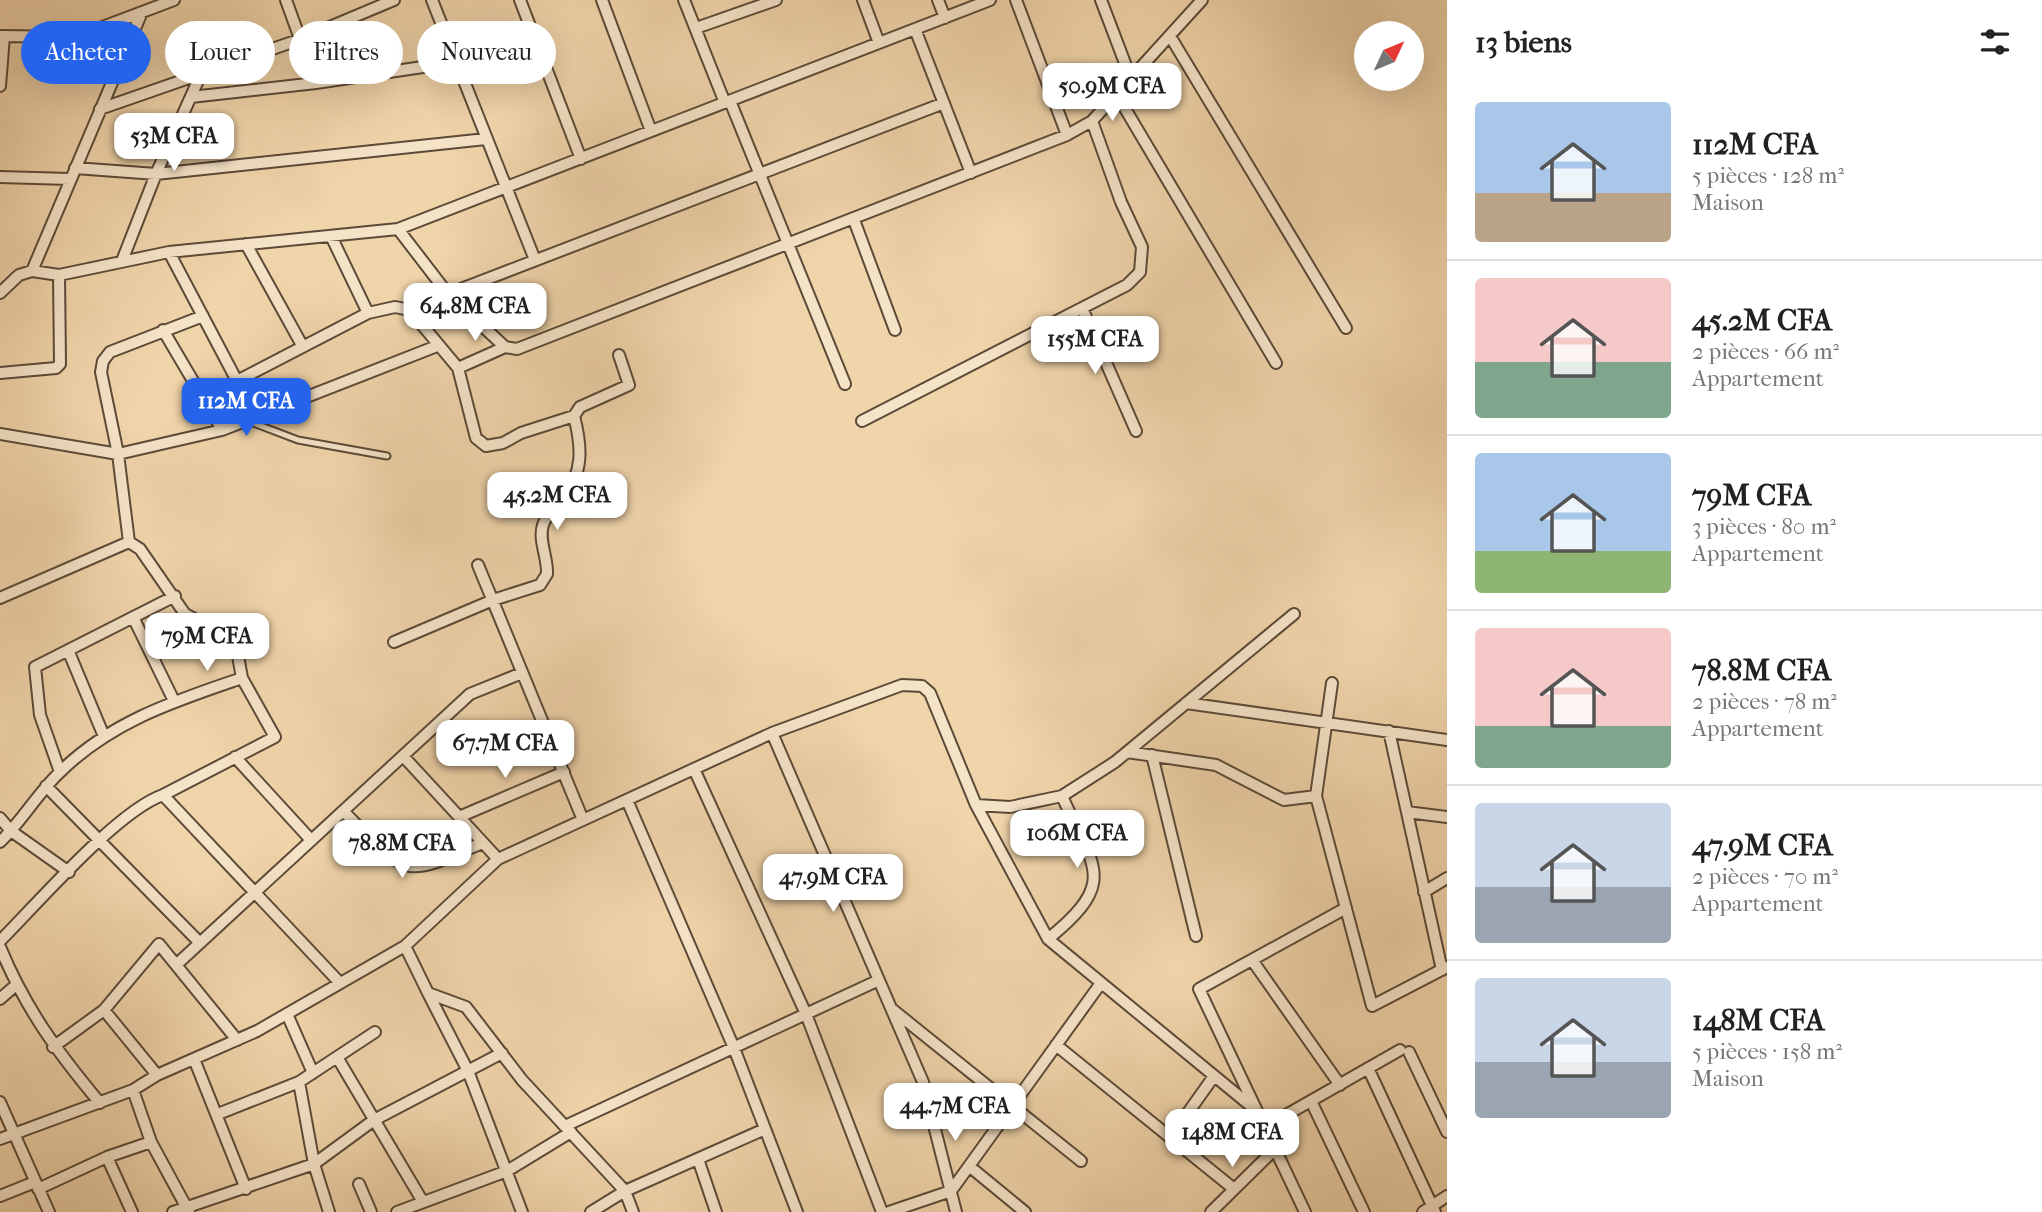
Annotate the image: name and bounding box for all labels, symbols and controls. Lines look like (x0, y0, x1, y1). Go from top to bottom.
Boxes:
chip: Acheter (21, 21, 151, 84)
chip: Louer (165, 21, 275, 84)
chip: Filtres (289, 21, 403, 84)
chip: Nouveau (417, 21, 556, 84)
north arrow (1354, 21, 1424, 91)
map controls (1354, 21, 1424, 91)
icon: filters (1976, 23, 2014, 61)
text: 13 biens (1475, 25, 1572, 60)
pin: 50.9M CFA (1032, 64, 1192, 123)
text: 50.9M CFA (1058, 72, 1166, 99)
pin: 53M CFA (109, 114, 239, 173)
text: 53M CFA (130, 122, 218, 149)
text: 112M CFA (1692, 127, 1818, 162)
icon: home (1531, 130, 1615, 214)
text: 5 pièces · 128 m² (1692, 162, 1844, 189)
text: Maison (1692, 189, 1764, 216)
pin: 64.8M CFA (395, 284, 555, 343)
text: 64.8M CFA (420, 292, 530, 319)
text: 45.2M CFA (1692, 303, 1832, 338)
icon: home (1531, 306, 1615, 390)
pin: 155M CFA (1023, 316, 1167, 376)
text: 155M CFA (1047, 325, 1143, 352)
text: 2 pièces · 66 m² (1692, 338, 1839, 365)
text: Appartement (1692, 365, 1824, 392)
pin: 112M CFA (174, 378, 318, 438)
text: 112M CFA (198, 387, 294, 414)
pin: 45.2M CFA (477, 472, 637, 532)
text: 79M CFA (1692, 478, 1811, 513)
text: 45.2M CFA (503, 481, 611, 508)
icon: home (1531, 481, 1615, 565)
text: 3 pièces · 80 m² (1692, 513, 1836, 540)
text: Appartement (1692, 540, 1824, 567)
pin: 79M CFA (142, 614, 272, 673)
text: 79M CFA (161, 622, 253, 649)
text: 78.8M CFA (1692, 653, 1832, 688)
icon: home (1531, 656, 1615, 740)
text: 2 pièces · 78 m² (1692, 688, 1837, 715)
text: Appartement (1692, 715, 1824, 742)
pin: 67.7M CFA (425, 720, 585, 780)
text: 67.7M CFA (452, 729, 558, 756)
pin: 106M CFA (1005, 810, 1149, 870)
text: 106M CFA (1026, 819, 1128, 846)
pin: 78.8M CFA (322, 820, 482, 880)
text: 47.9M CFA (1692, 828, 1833, 863)
text: 78.8M CFA (349, 829, 455, 856)
icon: home (1531, 831, 1615, 915)
pin: 47.9M CFA (753, 855, 913, 914)
text: 47.9M CFA (779, 863, 887, 890)
text: 2 pièces · 70 m² (1692, 863, 1838, 890)
text: Appartement (1692, 890, 1824, 917)
text: 148M CFA (1692, 1003, 1825, 1038)
icon: home (1531, 1006, 1615, 1090)
text: 5 pièces · 158 m² (1692, 1038, 1842, 1065)
text: Maison (1692, 1065, 1764, 1092)
pin: 44.7M CFA (875, 1084, 1035, 1143)
text: 44.7M CFA (900, 1092, 1010, 1119)
pin: 148M CFA (1160, 1110, 1304, 1169)
text: 148M CFA (1181, 1118, 1283, 1145)

